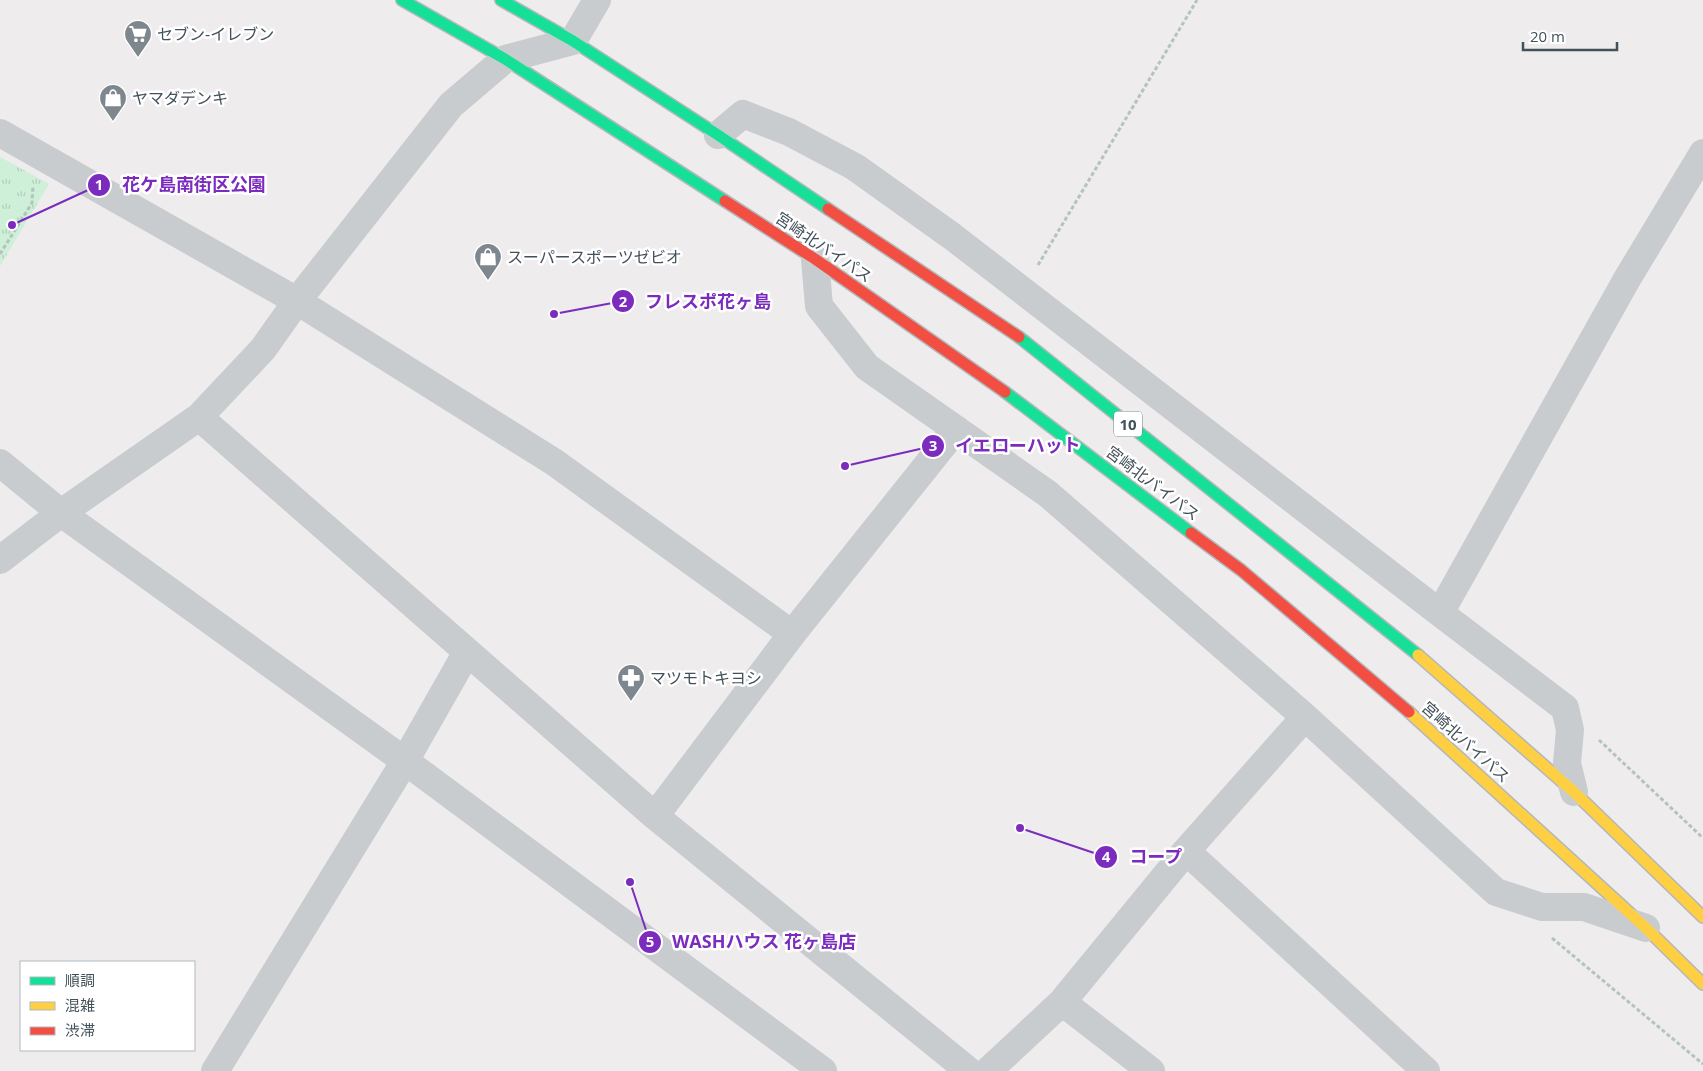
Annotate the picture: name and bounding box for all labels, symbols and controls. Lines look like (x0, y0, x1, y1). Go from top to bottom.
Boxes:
supermarket icon: セブン-イレブン (123, 19, 153, 58)
scale bar (1523, 20, 1617, 52)
place label: セブン-イレブン (157, 23, 274, 45)
text: 20 m (1530, 26, 1565, 46)
shop icon: ヤマダデンキ (98, 83, 128, 122)
place label: ヤマダデンキ (132, 87, 228, 109)
callout: 花ケ島南街区公園 (87, 168, 276, 201)
text: 花ケ島南街区公園 (122, 172, 266, 196)
text: 1 (95, 174, 103, 194)
street label: 宮崎北バイパス (772, 207, 876, 287)
shop icon: スーパースポーツゼビオ (473, 242, 503, 281)
place label: スーパースポーツゼビオ (507, 246, 682, 268)
callout: フレスポ花ヶ島 (610, 285, 781, 318)
text: フレスポ花ヶ島 (645, 289, 771, 313)
text: 2 (619, 291, 628, 311)
road number: 10 (1114, 412, 1142, 436)
callout: イエローハット (920, 429, 1091, 462)
text: イエローハット (955, 433, 1081, 457)
text: 3 (929, 435, 937, 455)
street label: 宮崎北バイパス (1102, 441, 1204, 525)
pharmacy icon: マツモトキヨシ (616, 663, 646, 702)
place label: マツモトキヨシ (650, 667, 762, 689)
street label: 宮崎北バイパス (1417, 696, 1515, 788)
callout: コープ (1094, 840, 1193, 873)
text: コープ (1130, 844, 1182, 868)
text: 4 (1102, 846, 1111, 866)
callout: WASHハウス 花ヶ島店 (637, 925, 867, 958)
text: WASHハウス 花ヶ島店 (672, 929, 856, 953)
text: 5 (646, 931, 654, 951)
legend (20, 961, 195, 1051)
text: 順調 (65, 970, 95, 990)
text: 混雑 (65, 995, 95, 1015)
text: 渋滞 (65, 1020, 95, 1040)

